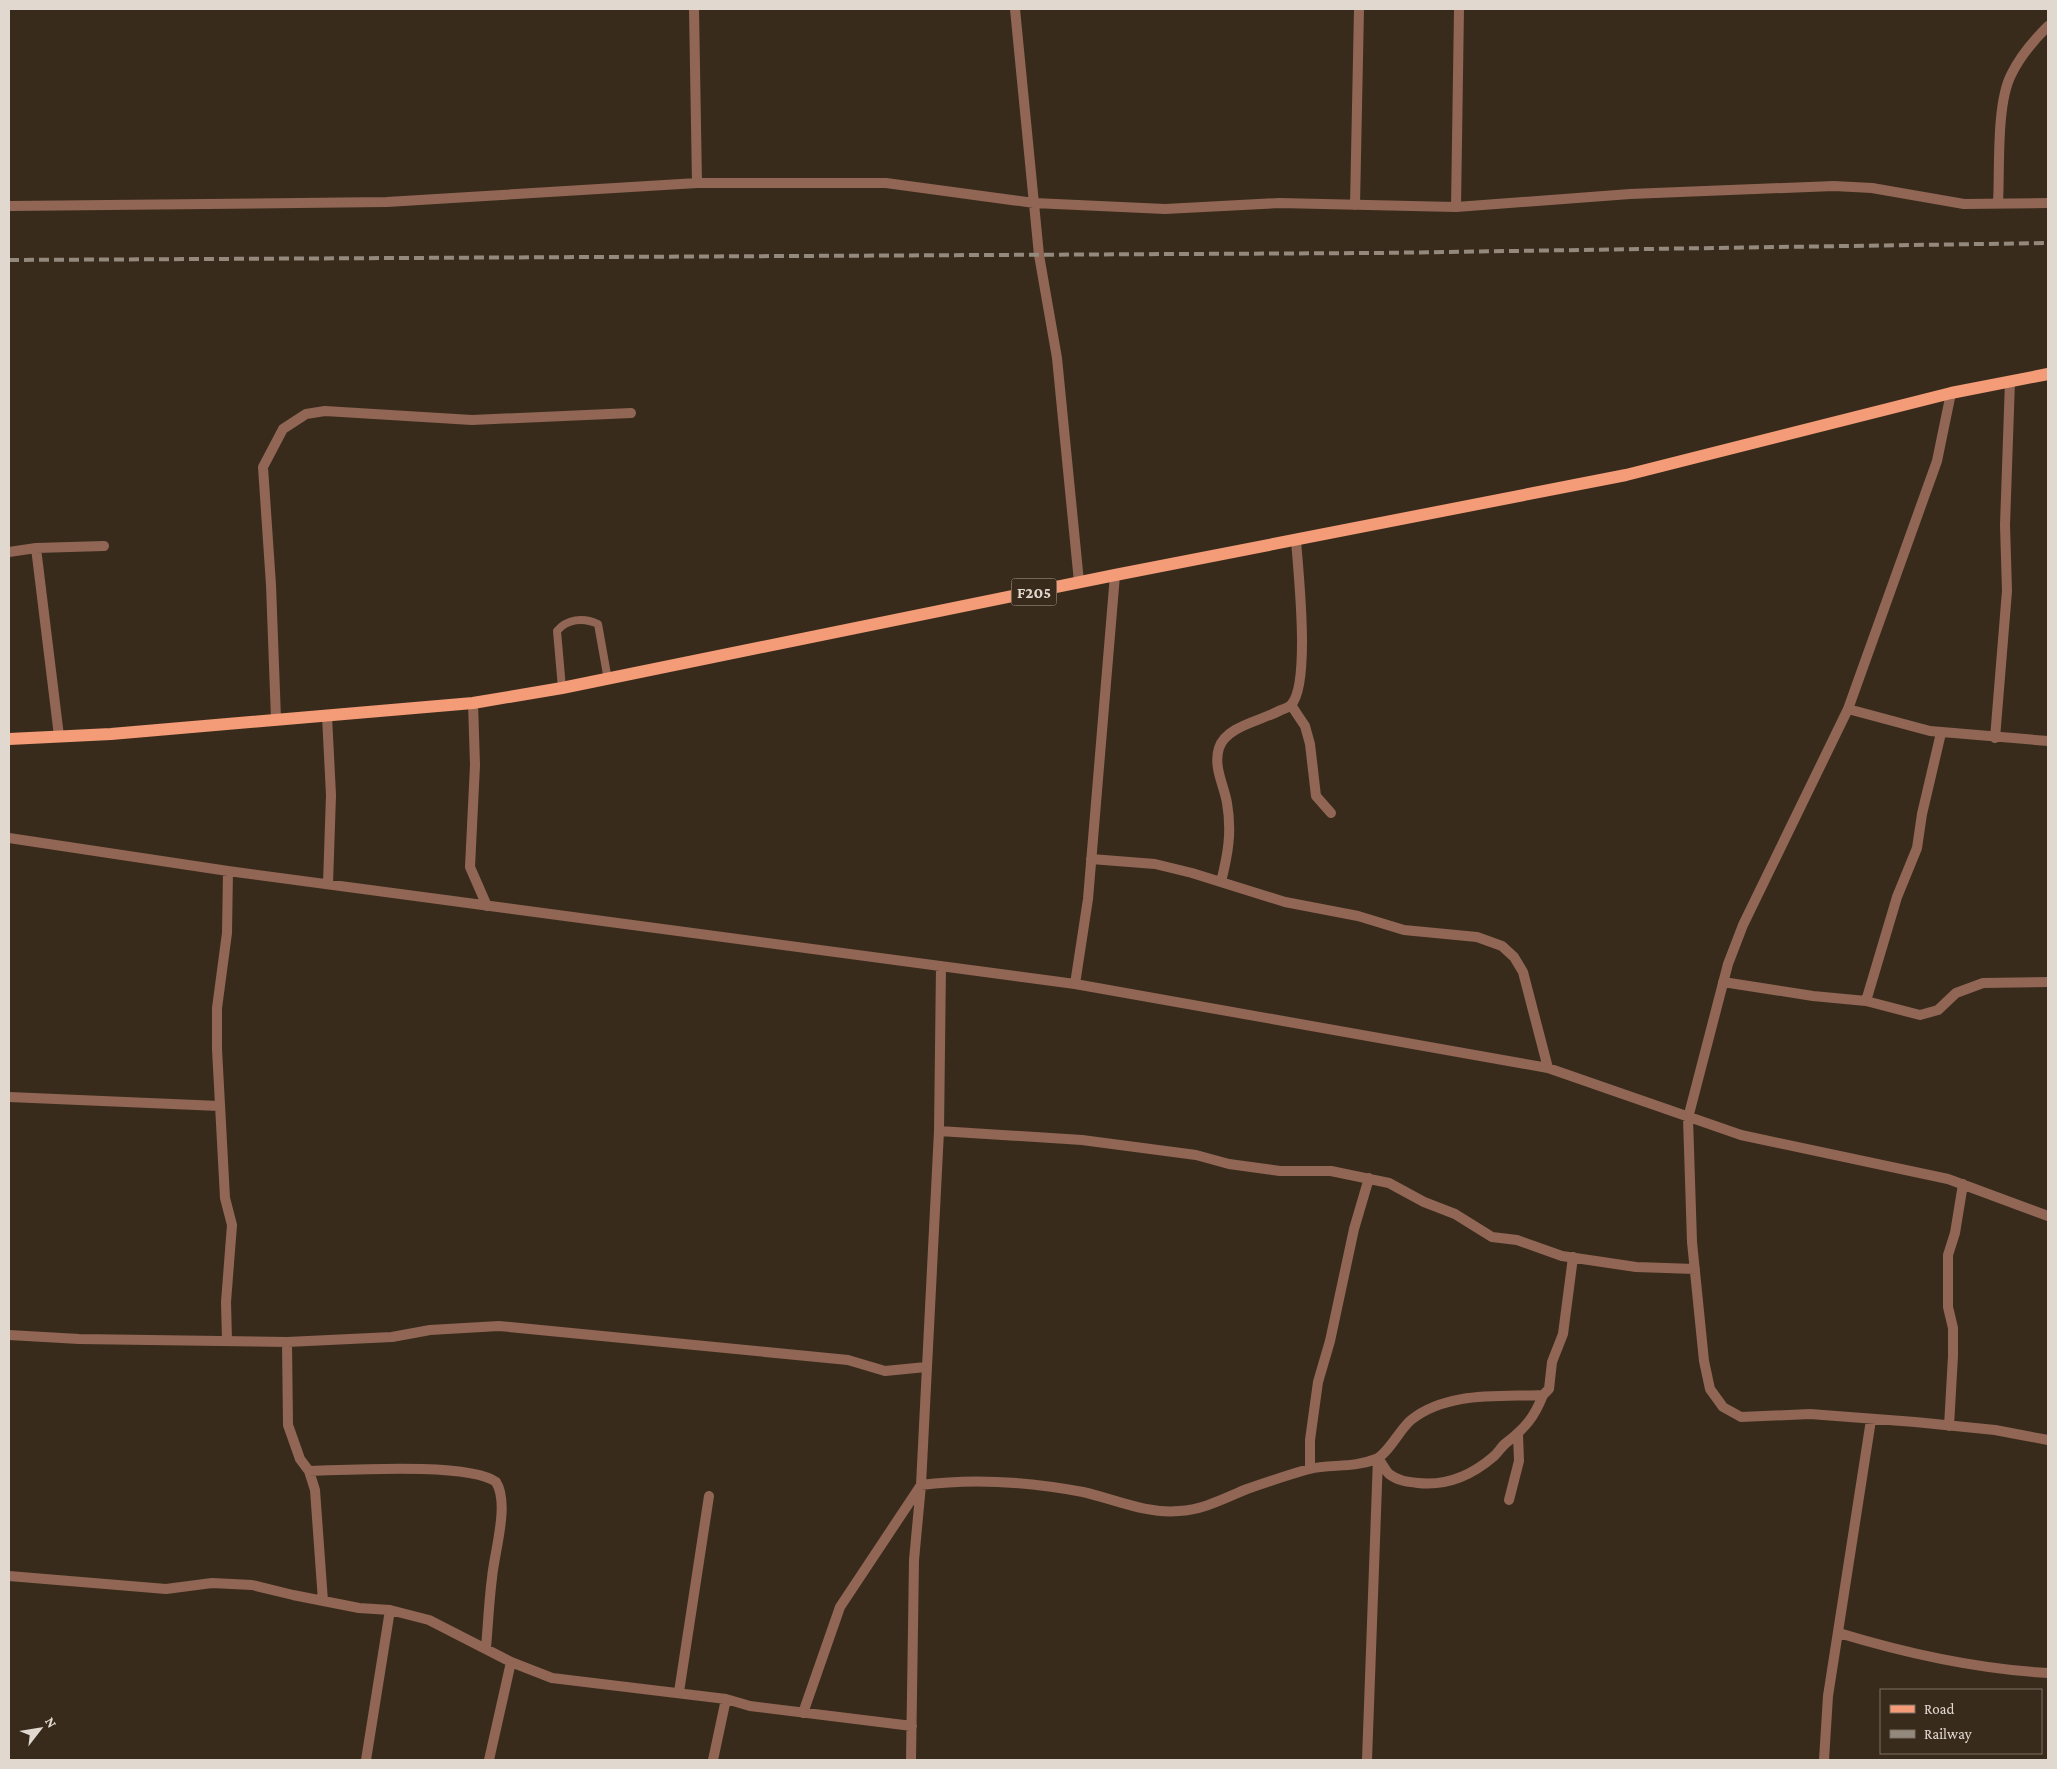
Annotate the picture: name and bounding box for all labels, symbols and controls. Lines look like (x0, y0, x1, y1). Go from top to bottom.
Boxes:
road number: F205 (1012, 578, 1056, 606)
legend (1880, 1689, 2042, 1754)
text: Road (1924, 1701, 1955, 1717)
north arrow (15, 1704, 65, 1754)
text: N (42, 1714, 61, 1731)
text: Railway (1924, 1726, 1972, 1743)

